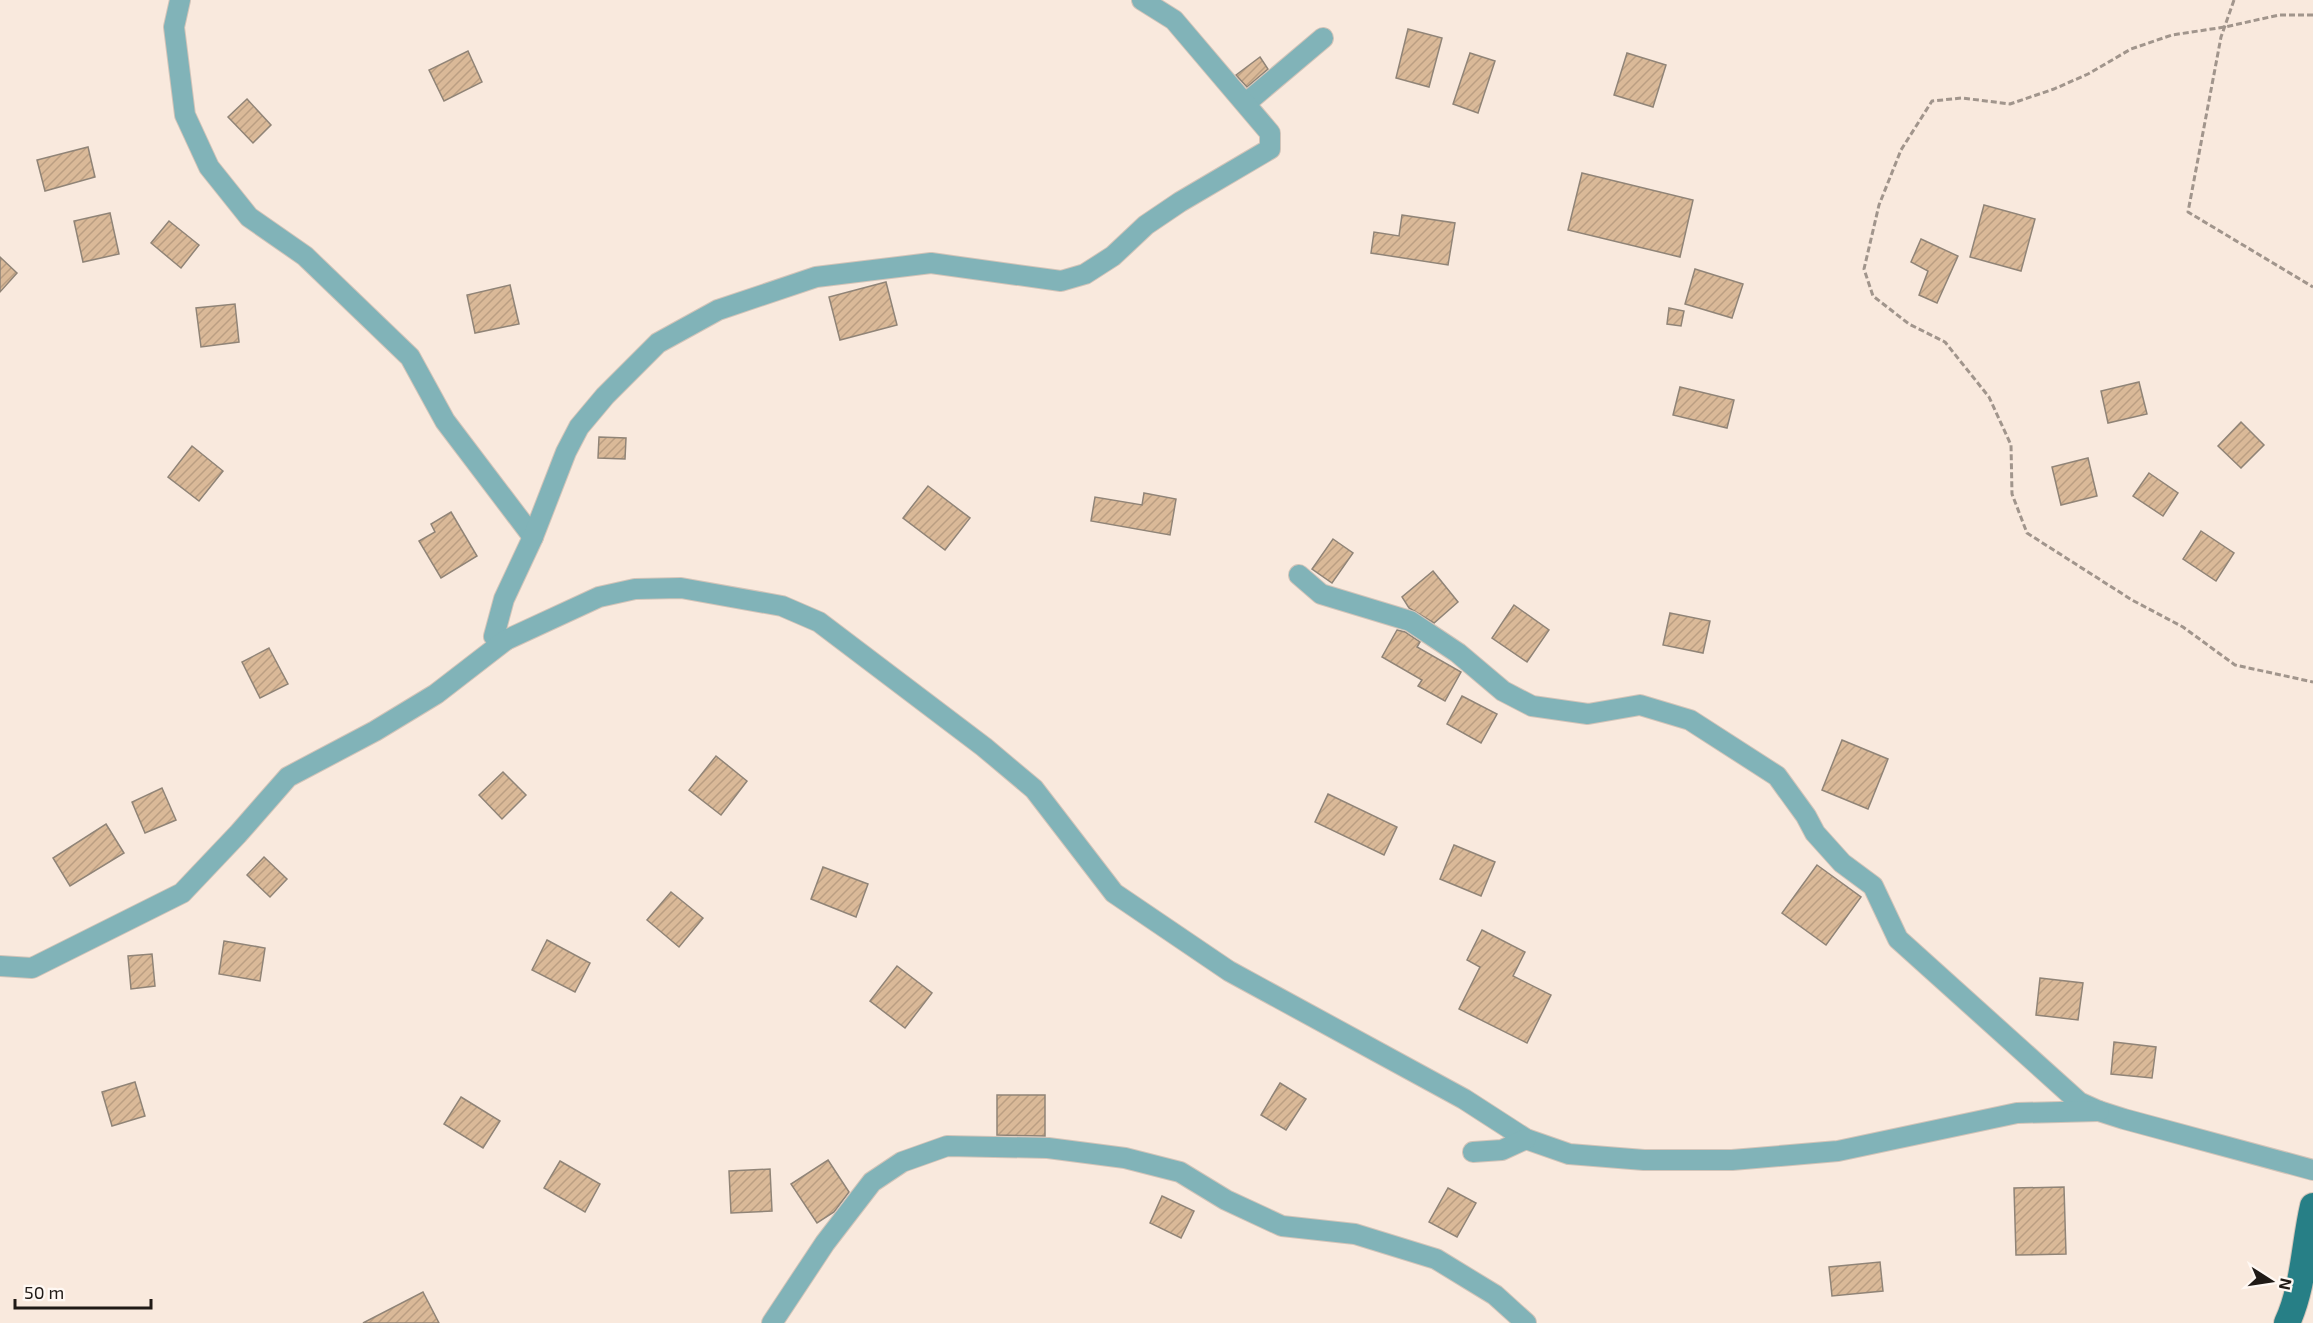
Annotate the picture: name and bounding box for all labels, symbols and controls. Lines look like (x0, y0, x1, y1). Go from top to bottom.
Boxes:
north arrow (2241, 1251, 2301, 1311)
scale bar (15, 1272, 152, 1310)
text: N (2276, 1277, 2297, 1292)
text: 50 m (24, 1281, 64, 1303)

